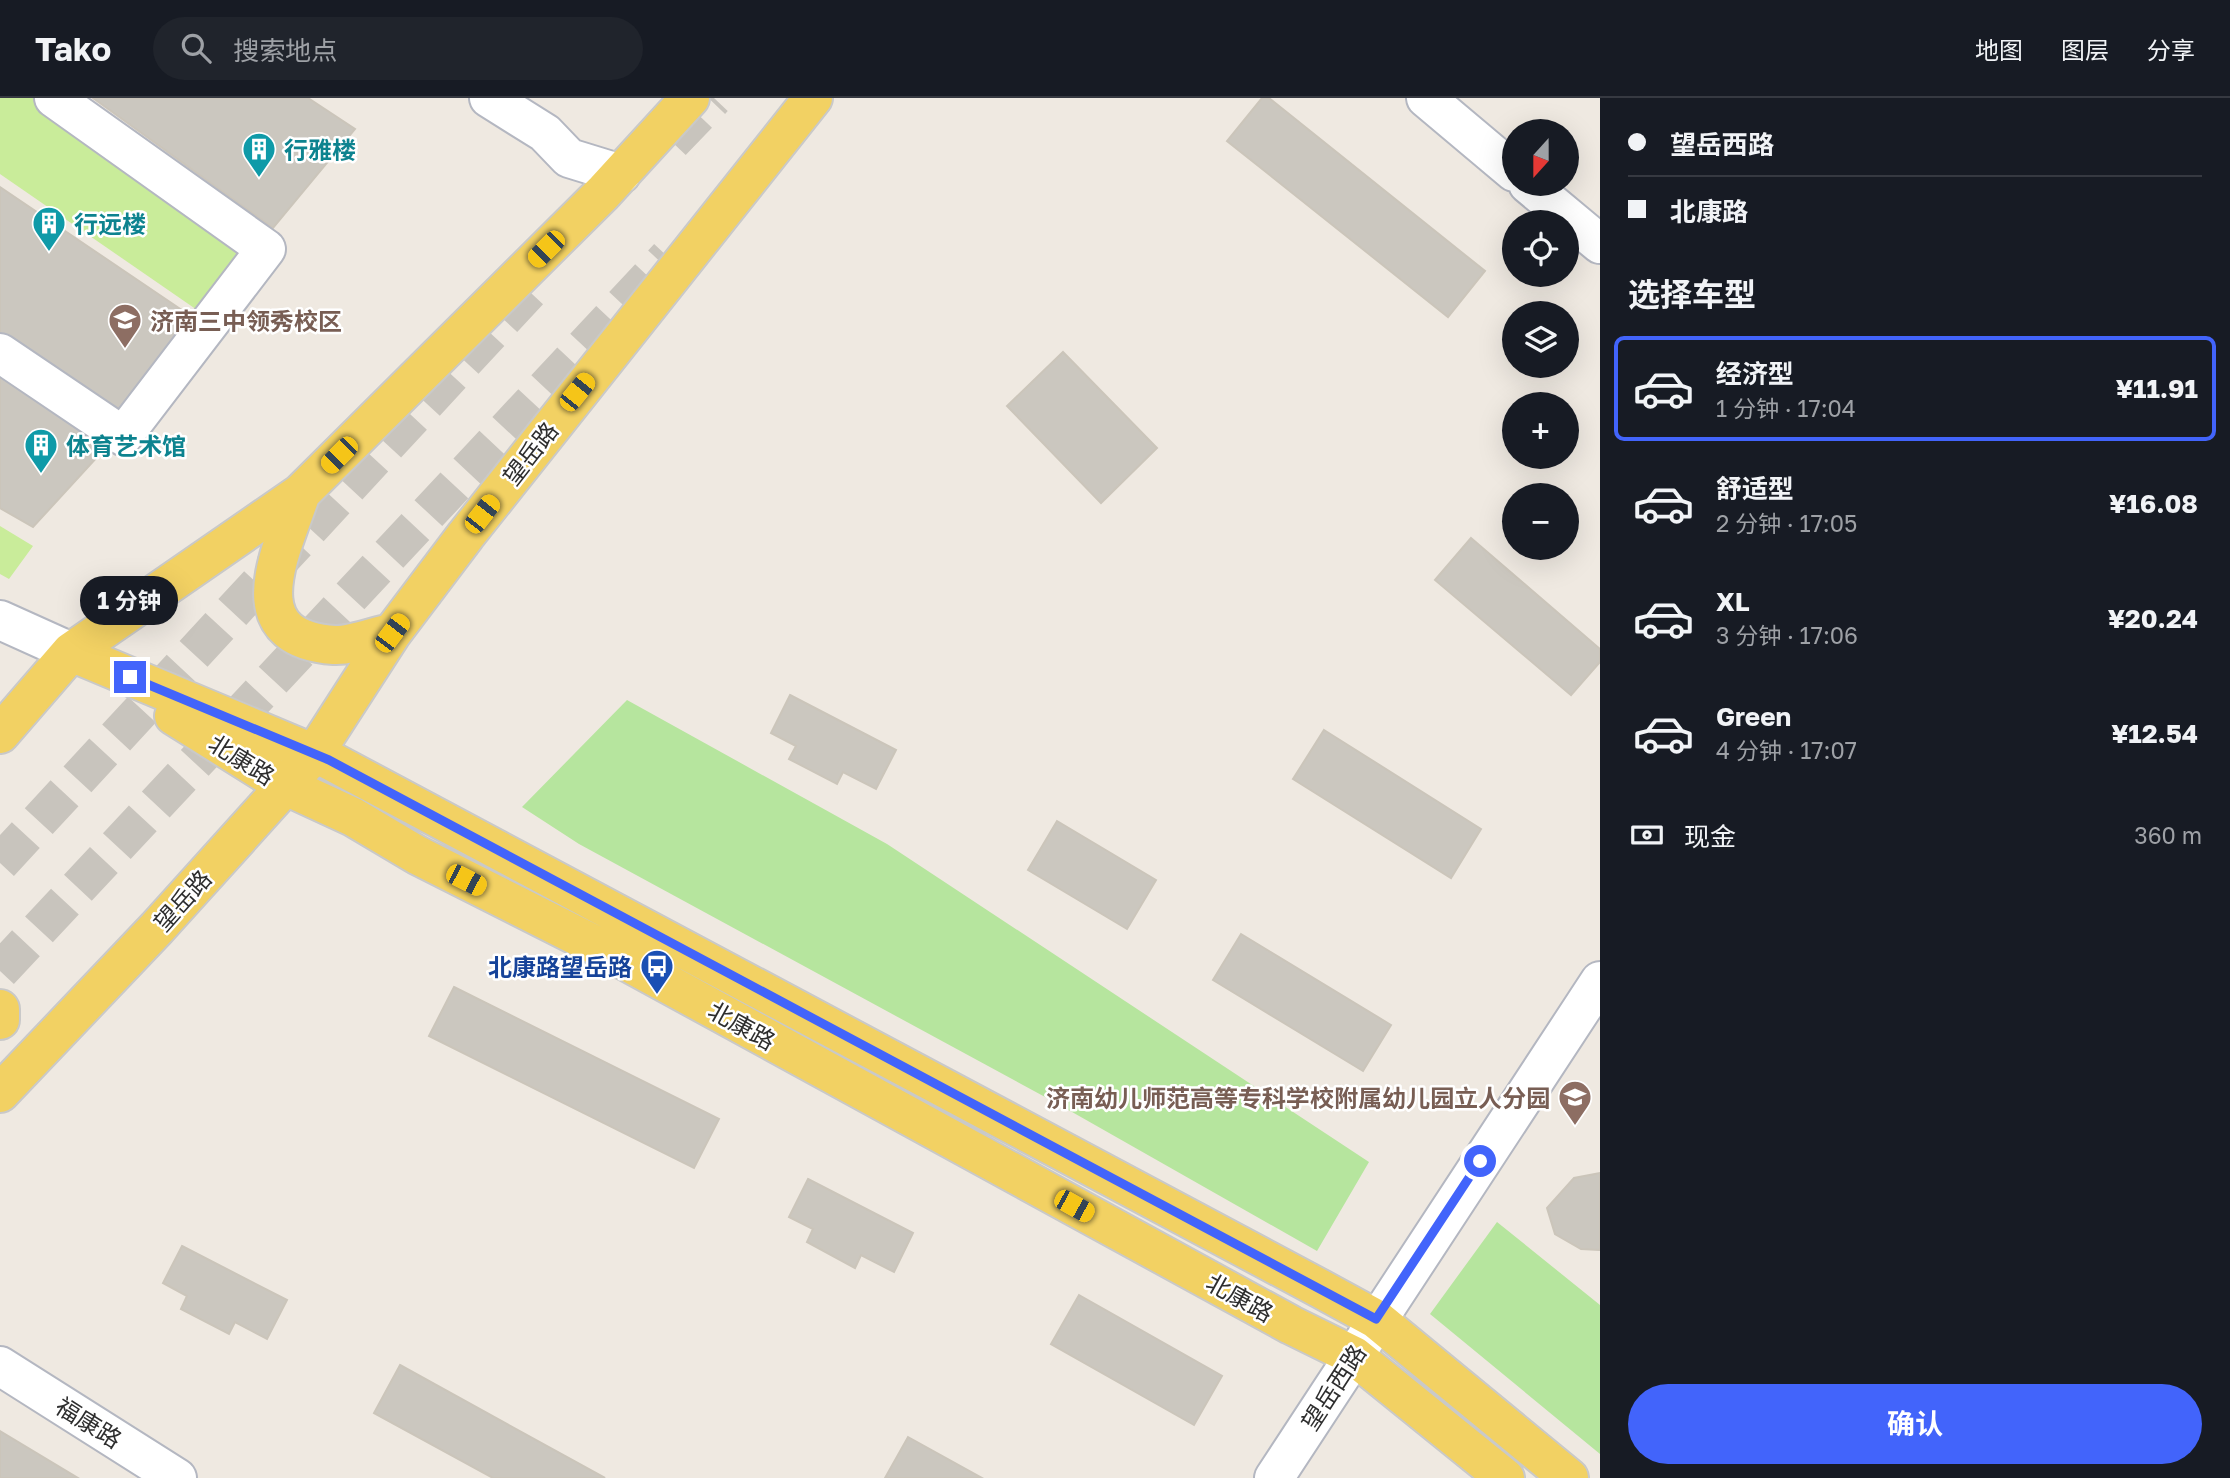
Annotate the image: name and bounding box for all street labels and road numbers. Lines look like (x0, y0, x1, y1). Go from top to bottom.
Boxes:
street label: 望岳路 (496, 416, 564, 490)
street label: 北康路 (204, 728, 280, 790)
street label: 望岳路 (147, 864, 217, 936)
street label: 北康路 (703, 995, 781, 1055)
street label: 北康路 (1201, 1267, 1279, 1327)
street label: 望岳西路 (1295, 1339, 1371, 1435)
street label: 福康路 (51, 1391, 127, 1453)

